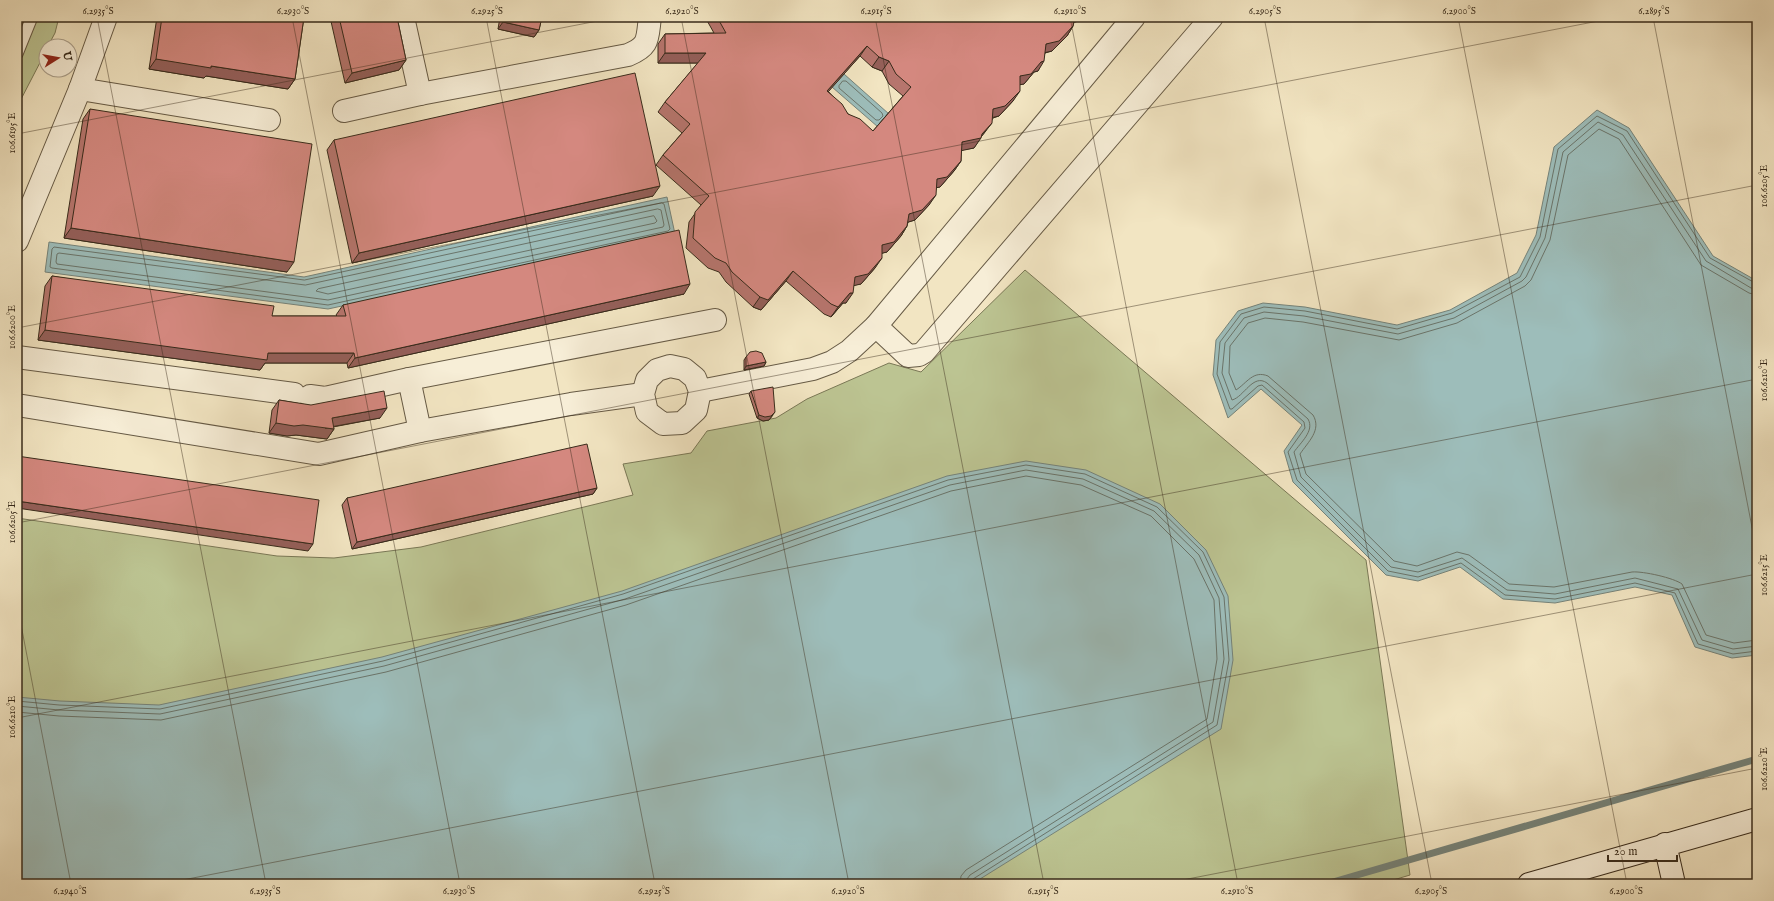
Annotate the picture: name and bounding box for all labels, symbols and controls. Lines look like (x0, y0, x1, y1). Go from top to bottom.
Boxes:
text: 6.2935°S (82, 5, 114, 18)
text: 6.2930°S (277, 5, 309, 18)
text: 6.2925°S (471, 5, 503, 18)
text: 6.2920°S (665, 5, 699, 18)
text: 6.2915°S (860, 5, 892, 18)
text: 6.2910°S (1054, 5, 1086, 18)
text: 6.2905°S (1249, 5, 1281, 18)
text: 6.2900°S (1442, 5, 1476, 18)
text: 6.2895°S (1638, 5, 1670, 18)
north arrow (38, 38, 78, 78)
text: U (59, 49, 75, 63)
text: 106.6195°E (6, 112, 19, 153)
text: 106.6205°E (1758, 165, 1771, 207)
text: 106.6200°E (6, 305, 19, 349)
text: 106.6210°E (1758, 359, 1771, 401)
text: 106.6205°E (6, 501, 19, 543)
text: 106.6215°E (1758, 554, 1771, 596)
text: 106.6210°E (6, 696, 19, 738)
text: 106.6220°E (1758, 747, 1771, 791)
scale bar (1608, 837, 1677, 863)
text: 20 m (1614, 844, 1637, 859)
text: 6.2940°S (53, 885, 87, 898)
text: 6.2935°S (249, 885, 281, 898)
text: 6.2930°S (443, 885, 475, 898)
text: 6.2925°S (638, 885, 670, 898)
text: 6.2920°S (831, 885, 865, 898)
text: 6.2915°S (1027, 885, 1059, 898)
text: 6.2910°S (1221, 885, 1253, 898)
text: 6.2905°S (1415, 885, 1447, 898)
text: 6.2900°S (1609, 885, 1643, 898)

